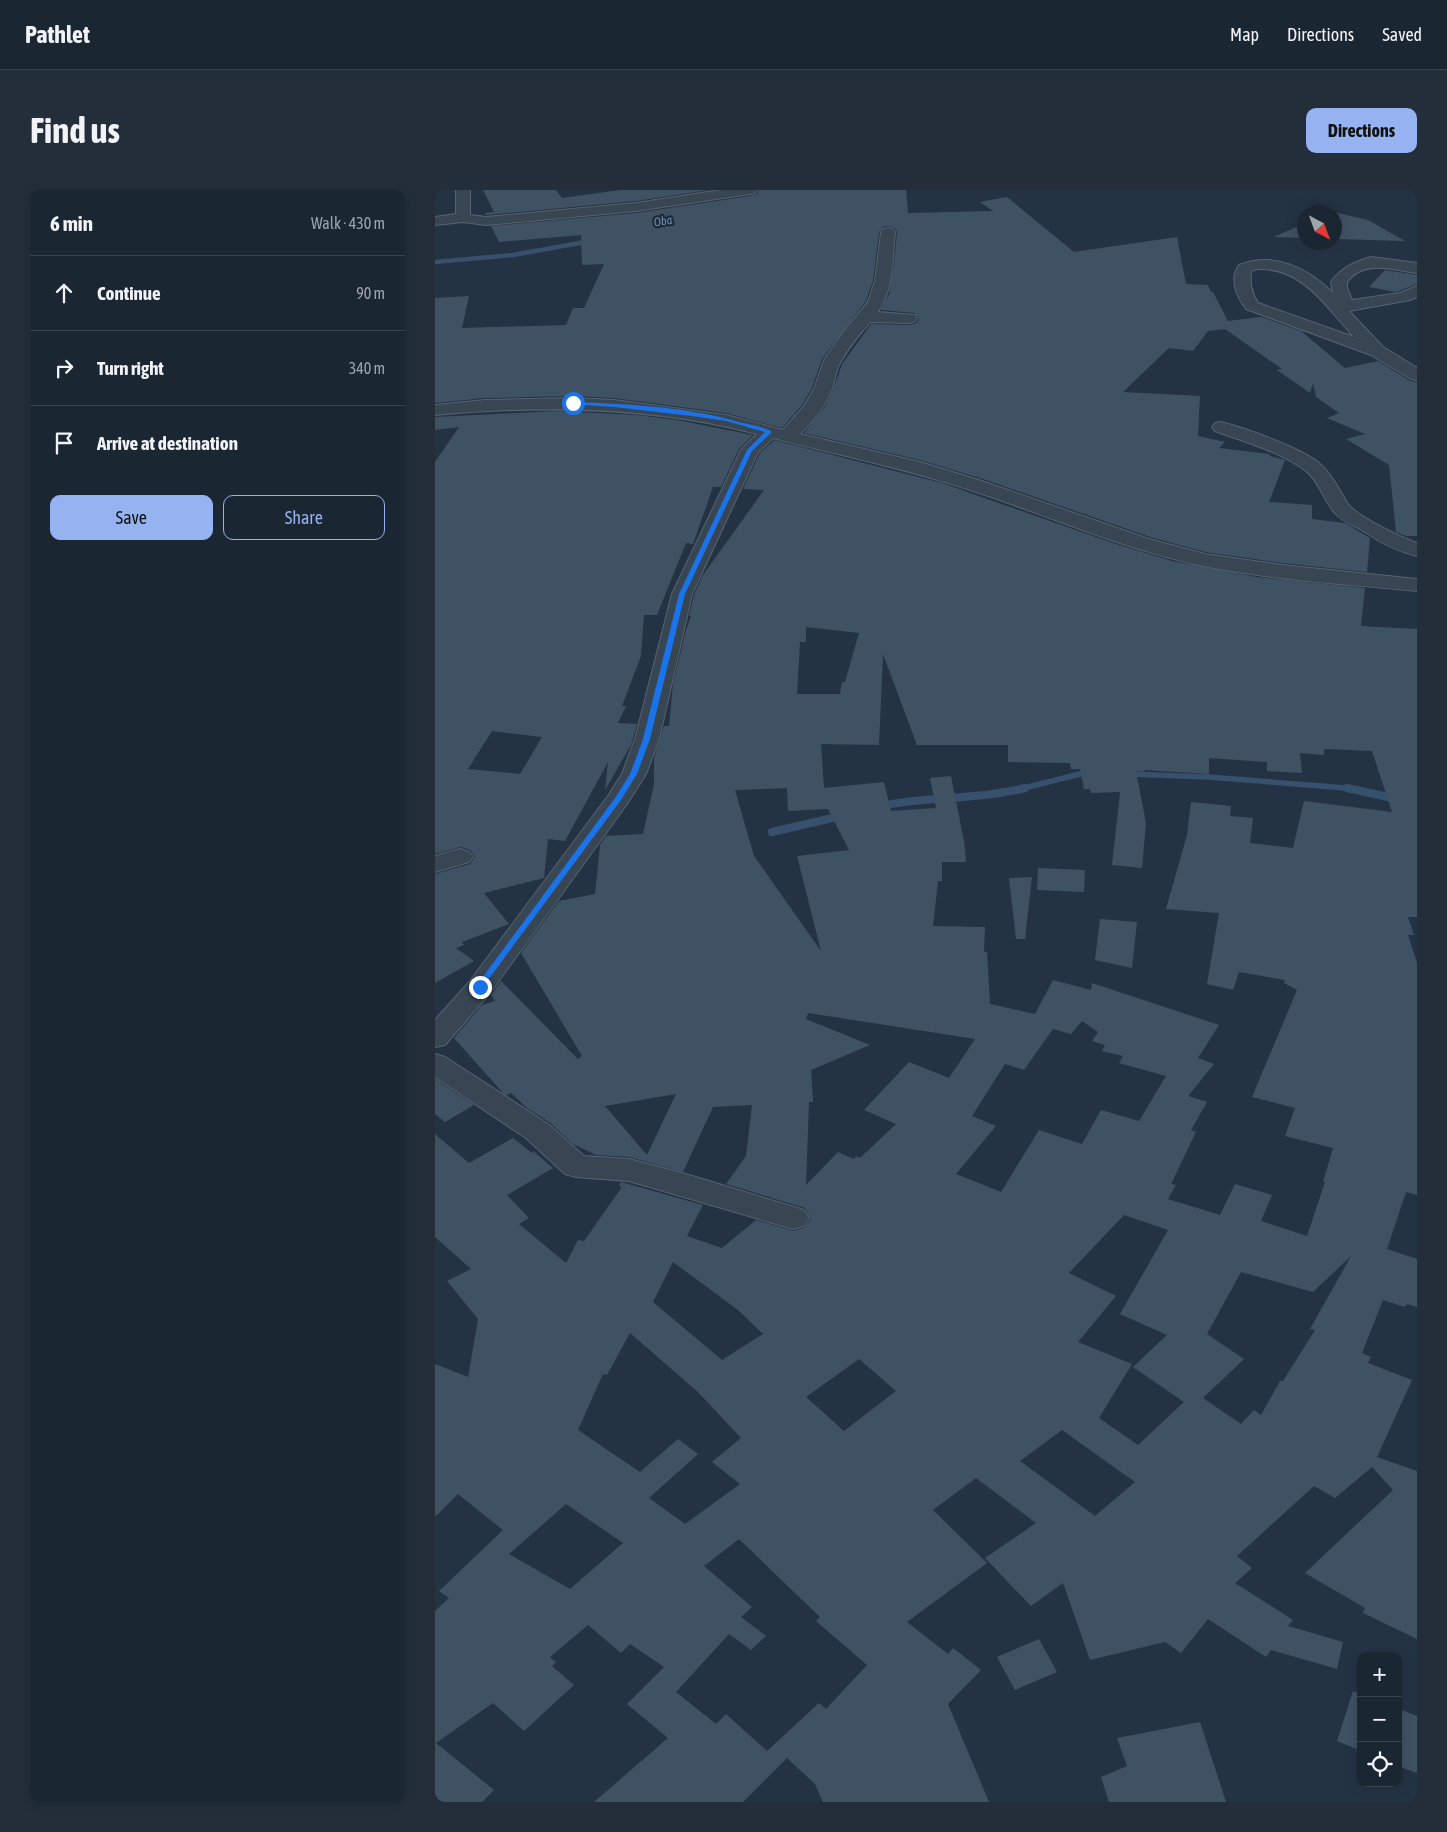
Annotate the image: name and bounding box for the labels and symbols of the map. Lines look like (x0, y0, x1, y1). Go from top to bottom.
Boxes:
north arrow (1297, 205, 1342, 250)
water label: Oba (653, 213, 674, 229)
route start (562, 392, 585, 415)
route end (469, 976, 492, 999)

